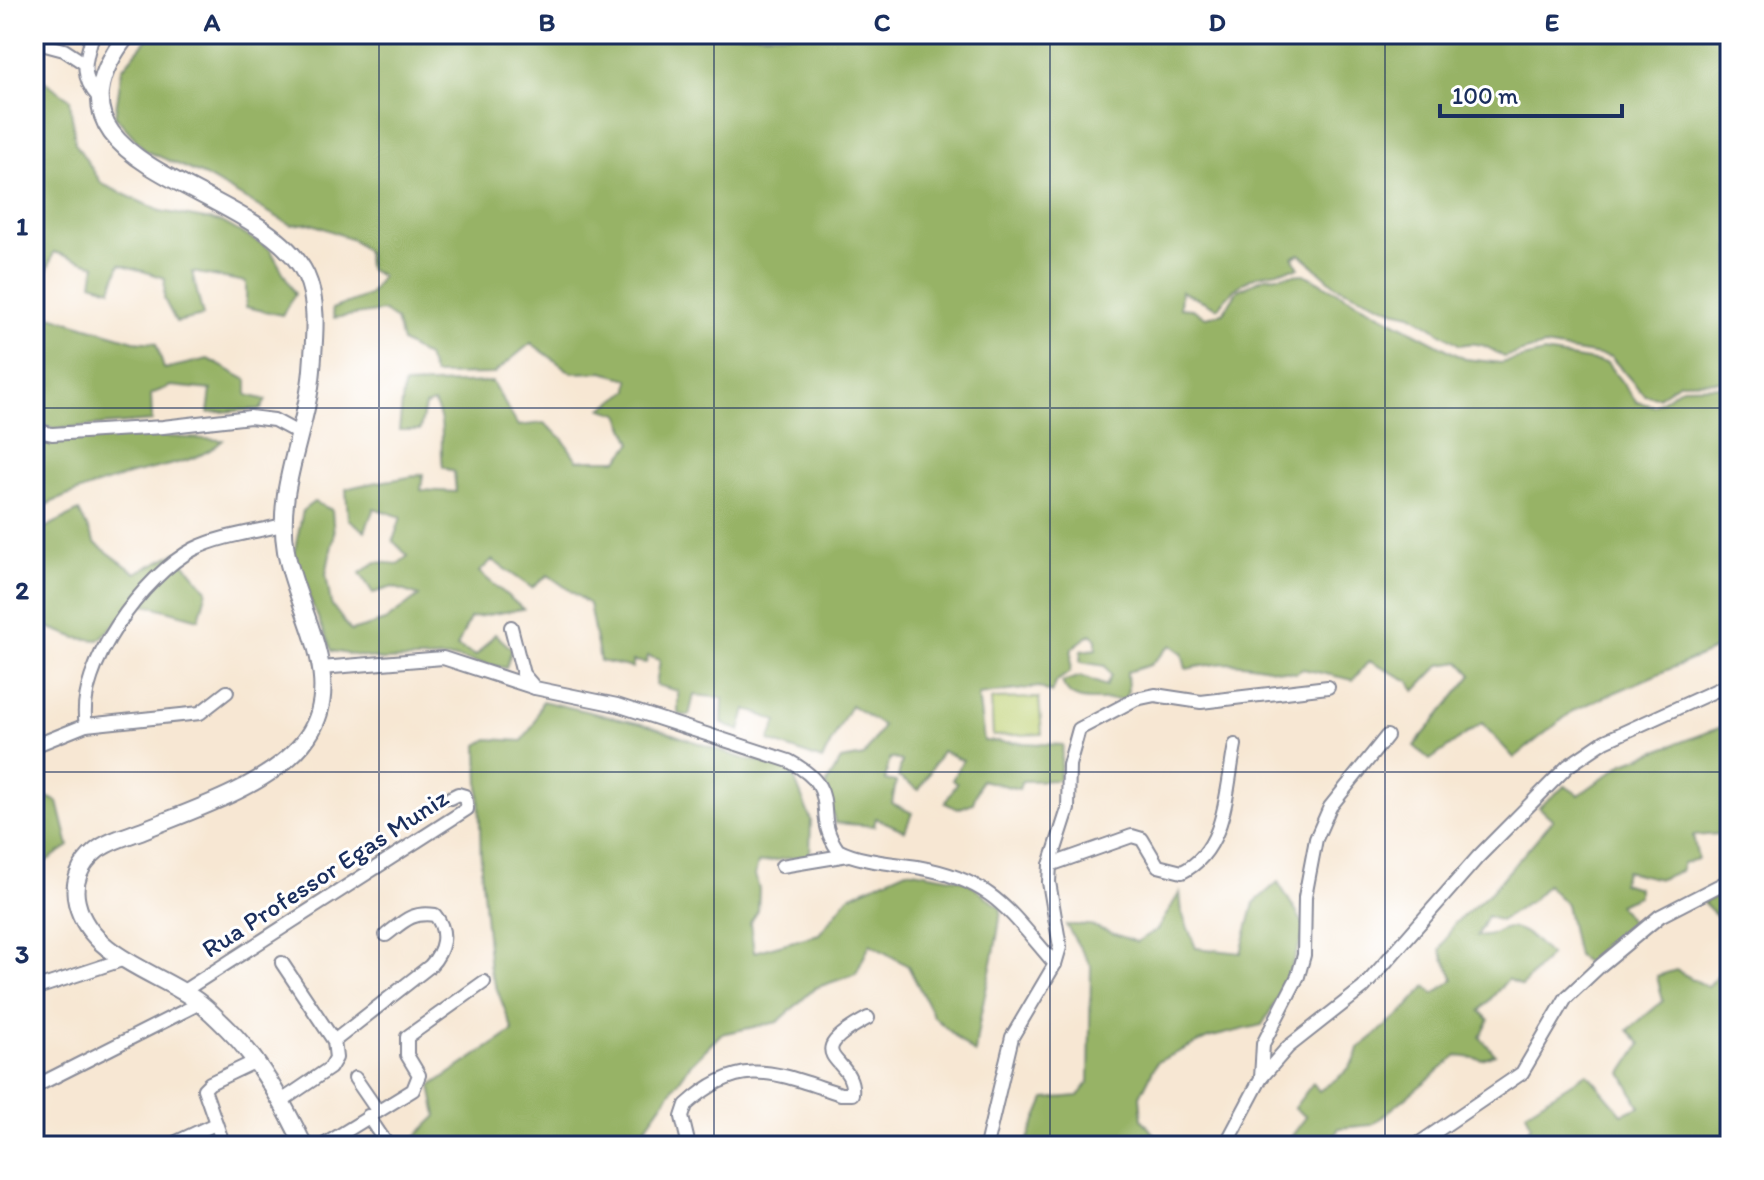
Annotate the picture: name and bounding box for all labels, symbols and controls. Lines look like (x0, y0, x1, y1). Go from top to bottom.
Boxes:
text: A (203, 6, 221, 38)
text: B (539, 6, 556, 38)
text: C (874, 6, 891, 38)
text: D (1208, 6, 1226, 38)
text: E (1545, 6, 1559, 38)
scale bar (1440, 68, 1622, 118)
text: 100 m (1452, 81, 1518, 110)
text: 1 (16, 210, 28, 242)
text: 2 (15, 574, 29, 606)
street label: Rua Professor Egas Muniz (196, 781, 454, 965)
text: 3 (15, 938, 29, 970)

